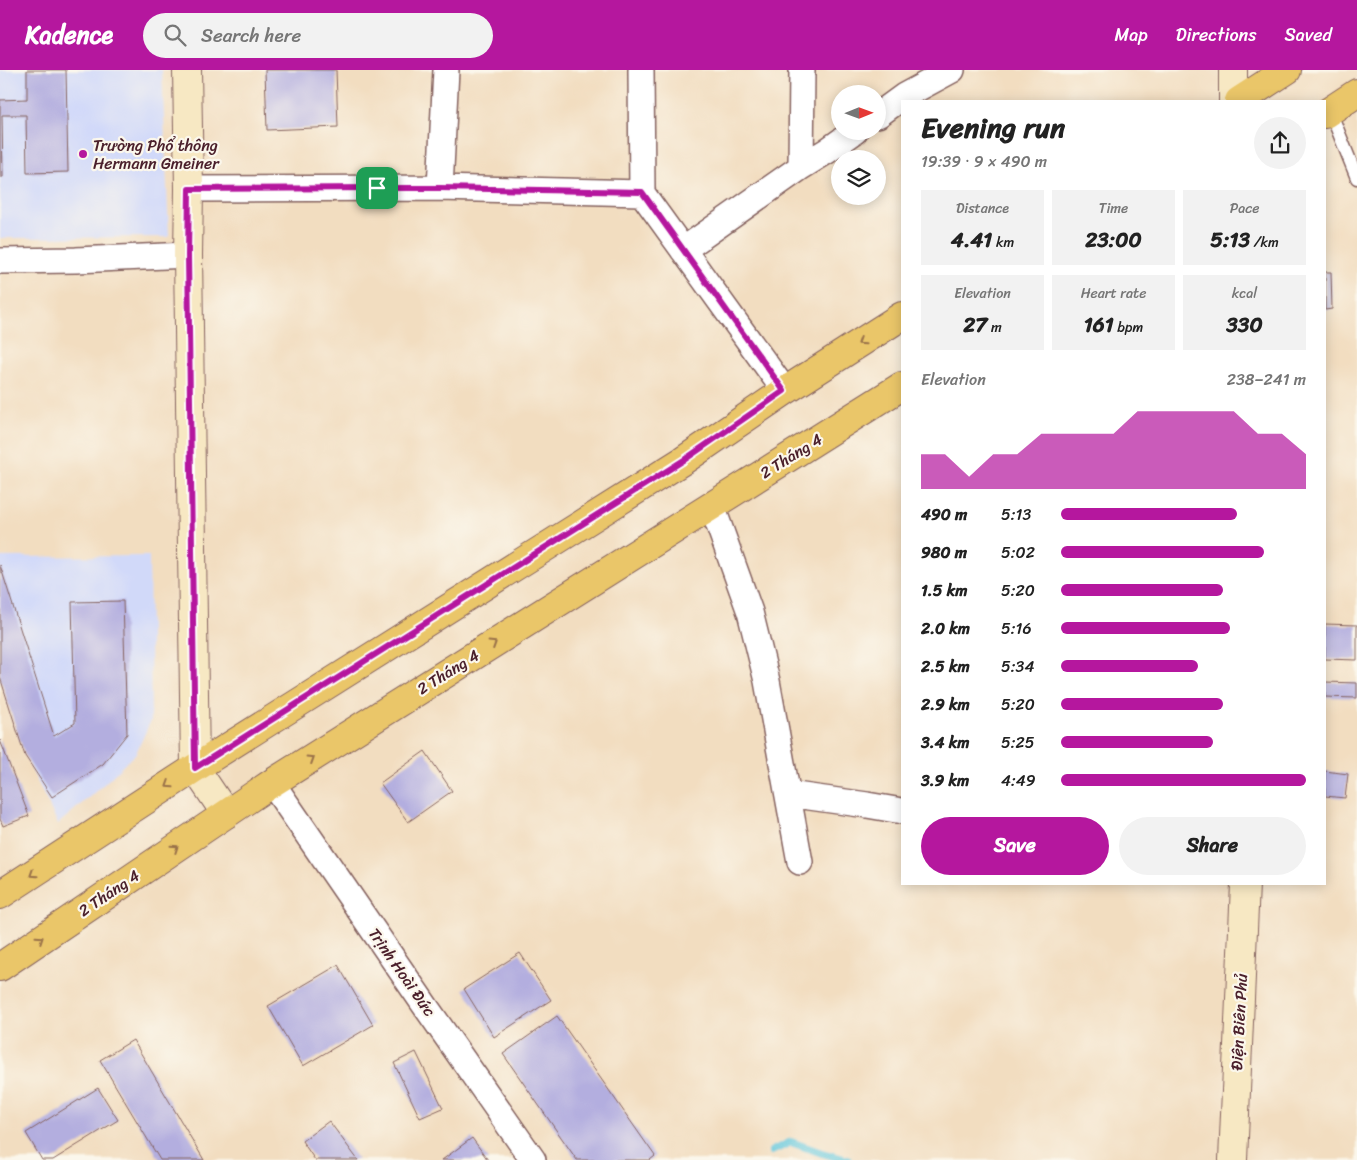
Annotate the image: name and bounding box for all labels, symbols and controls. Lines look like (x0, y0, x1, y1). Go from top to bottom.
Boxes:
search box (143, 13, 493, 58)
text: Kadence (25, 14, 113, 56)
text: Search here (201, 19, 301, 52)
text: Map (1115, 19, 1148, 51)
text: Directions (1176, 19, 1257, 51)
text: Saved (1285, 19, 1332, 51)
icon: search (161, 21, 189, 49)
north arrow (831, 85, 886, 140)
map controls (831, 85, 886, 205)
text: Evening run (921, 103, 1065, 152)
button: share (1254, 117, 1306, 169)
place label: Trường Phổ thông Hermann Gmeiner (93, 131, 220, 178)
text: 19:39 · 9 × 490 m (921, 147, 1047, 176)
marker: Trường Phổ thông Hermann Gmeiner (77, 148, 89, 160)
button: layers (831, 150, 886, 205)
pin (356, 167, 398, 209)
icon: arrive (363, 174, 391, 202)
text: Distance (956, 196, 1009, 221)
text: Time (1099, 196, 1128, 221)
text: Pace (1230, 196, 1259, 221)
text: 4.41 (951, 221, 992, 259)
text: 23:00 (1085, 221, 1142, 259)
text: 5:13 (1210, 221, 1250, 259)
text: km (992, 230, 1014, 255)
text: /km (1250, 230, 1279, 255)
text: Elevation (954, 281, 1011, 306)
text: Heart rate (1081, 281, 1146, 306)
text: kcal (1232, 281, 1257, 306)
text: 27 (963, 306, 987, 344)
text: 161 (1084, 306, 1114, 344)
text: 330 (1226, 306, 1263, 344)
text: m (987, 315, 1002, 340)
text: bpm (1114, 315, 1143, 340)
one-way arrow (858, 336, 867, 345)
text: Elevation (921, 365, 986, 394)
text: 238–241 m (1227, 365, 1306, 394)
street label: 2 Tháng 4 (754, 425, 828, 487)
text: 490 m (921, 500, 967, 529)
text: 5:13 (1001, 500, 1031, 529)
text: 980 m (921, 538, 967, 567)
text: 5:02 (1001, 538, 1035, 567)
text: 1.5 km (921, 576, 967, 605)
text: 5:20 (1001, 576, 1035, 605)
text: 2.0 km (921, 614, 970, 643)
text: 5:16 (1001, 614, 1032, 643)
street label: 2 Tháng 4 (411, 641, 485, 703)
one-way arrow (487, 641, 496, 651)
text: 2.5 km (921, 652, 970, 681)
text: 5:34 (1001, 652, 1034, 681)
text: 2.9 km (921, 690, 970, 719)
text: 5:20 (1001, 690, 1035, 719)
text: 3.4 km (921, 728, 970, 757)
text: 5:25 (1001, 728, 1035, 757)
one-way arrow (305, 756, 314, 765)
text: 3.9 km (921, 766, 969, 795)
text: 4:49 (1001, 766, 1036, 795)
one-way arrow (165, 779, 175, 788)
button: Save (921, 817, 1109, 875)
button: Share (1119, 817, 1306, 875)
one-way arrow (169, 845, 179, 854)
street label: 2 Tháng 4 (72, 862, 146, 924)
one-way arrow (29, 868, 39, 877)
street label: Trịnh Hoài Đức (361, 921, 443, 1023)
one-way arrow (35, 936, 44, 945)
street label: Điện Biên Phủ (1222, 972, 1256, 1071)

